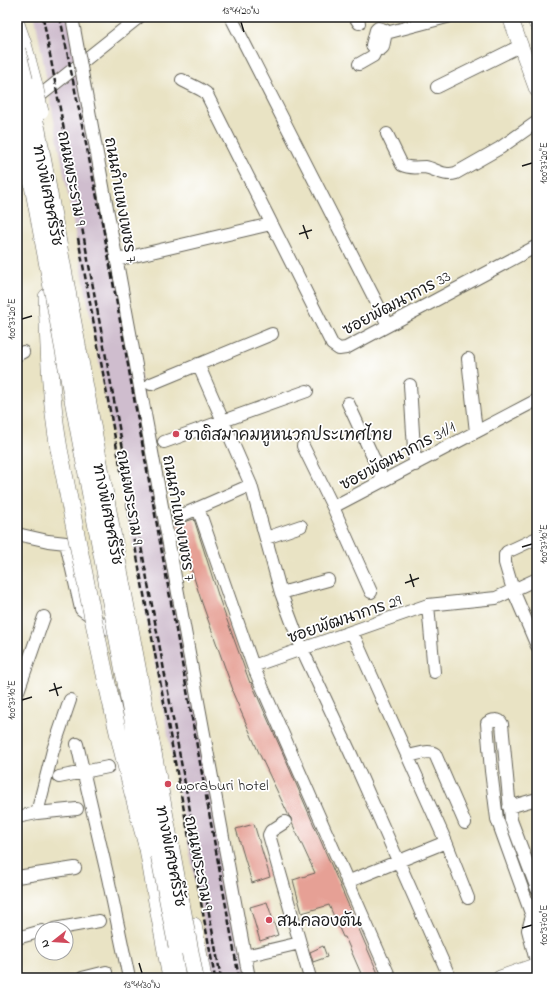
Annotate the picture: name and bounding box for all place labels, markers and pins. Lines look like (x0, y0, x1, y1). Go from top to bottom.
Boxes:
place label: ชาติสมาคมหูหนวกประเทศไทย (184, 423, 393, 448)
marker: ชาติสมาคมหูหนวกประเทศไทย (171, 429, 181, 439)
place label: woraburi hotel (176, 774, 269, 798)
marker: woraburi hotel (163, 779, 173, 789)
place label: สน.คลองตัน (277, 910, 363, 934)
marker: สน.คลองตัน (264, 915, 274, 925)

